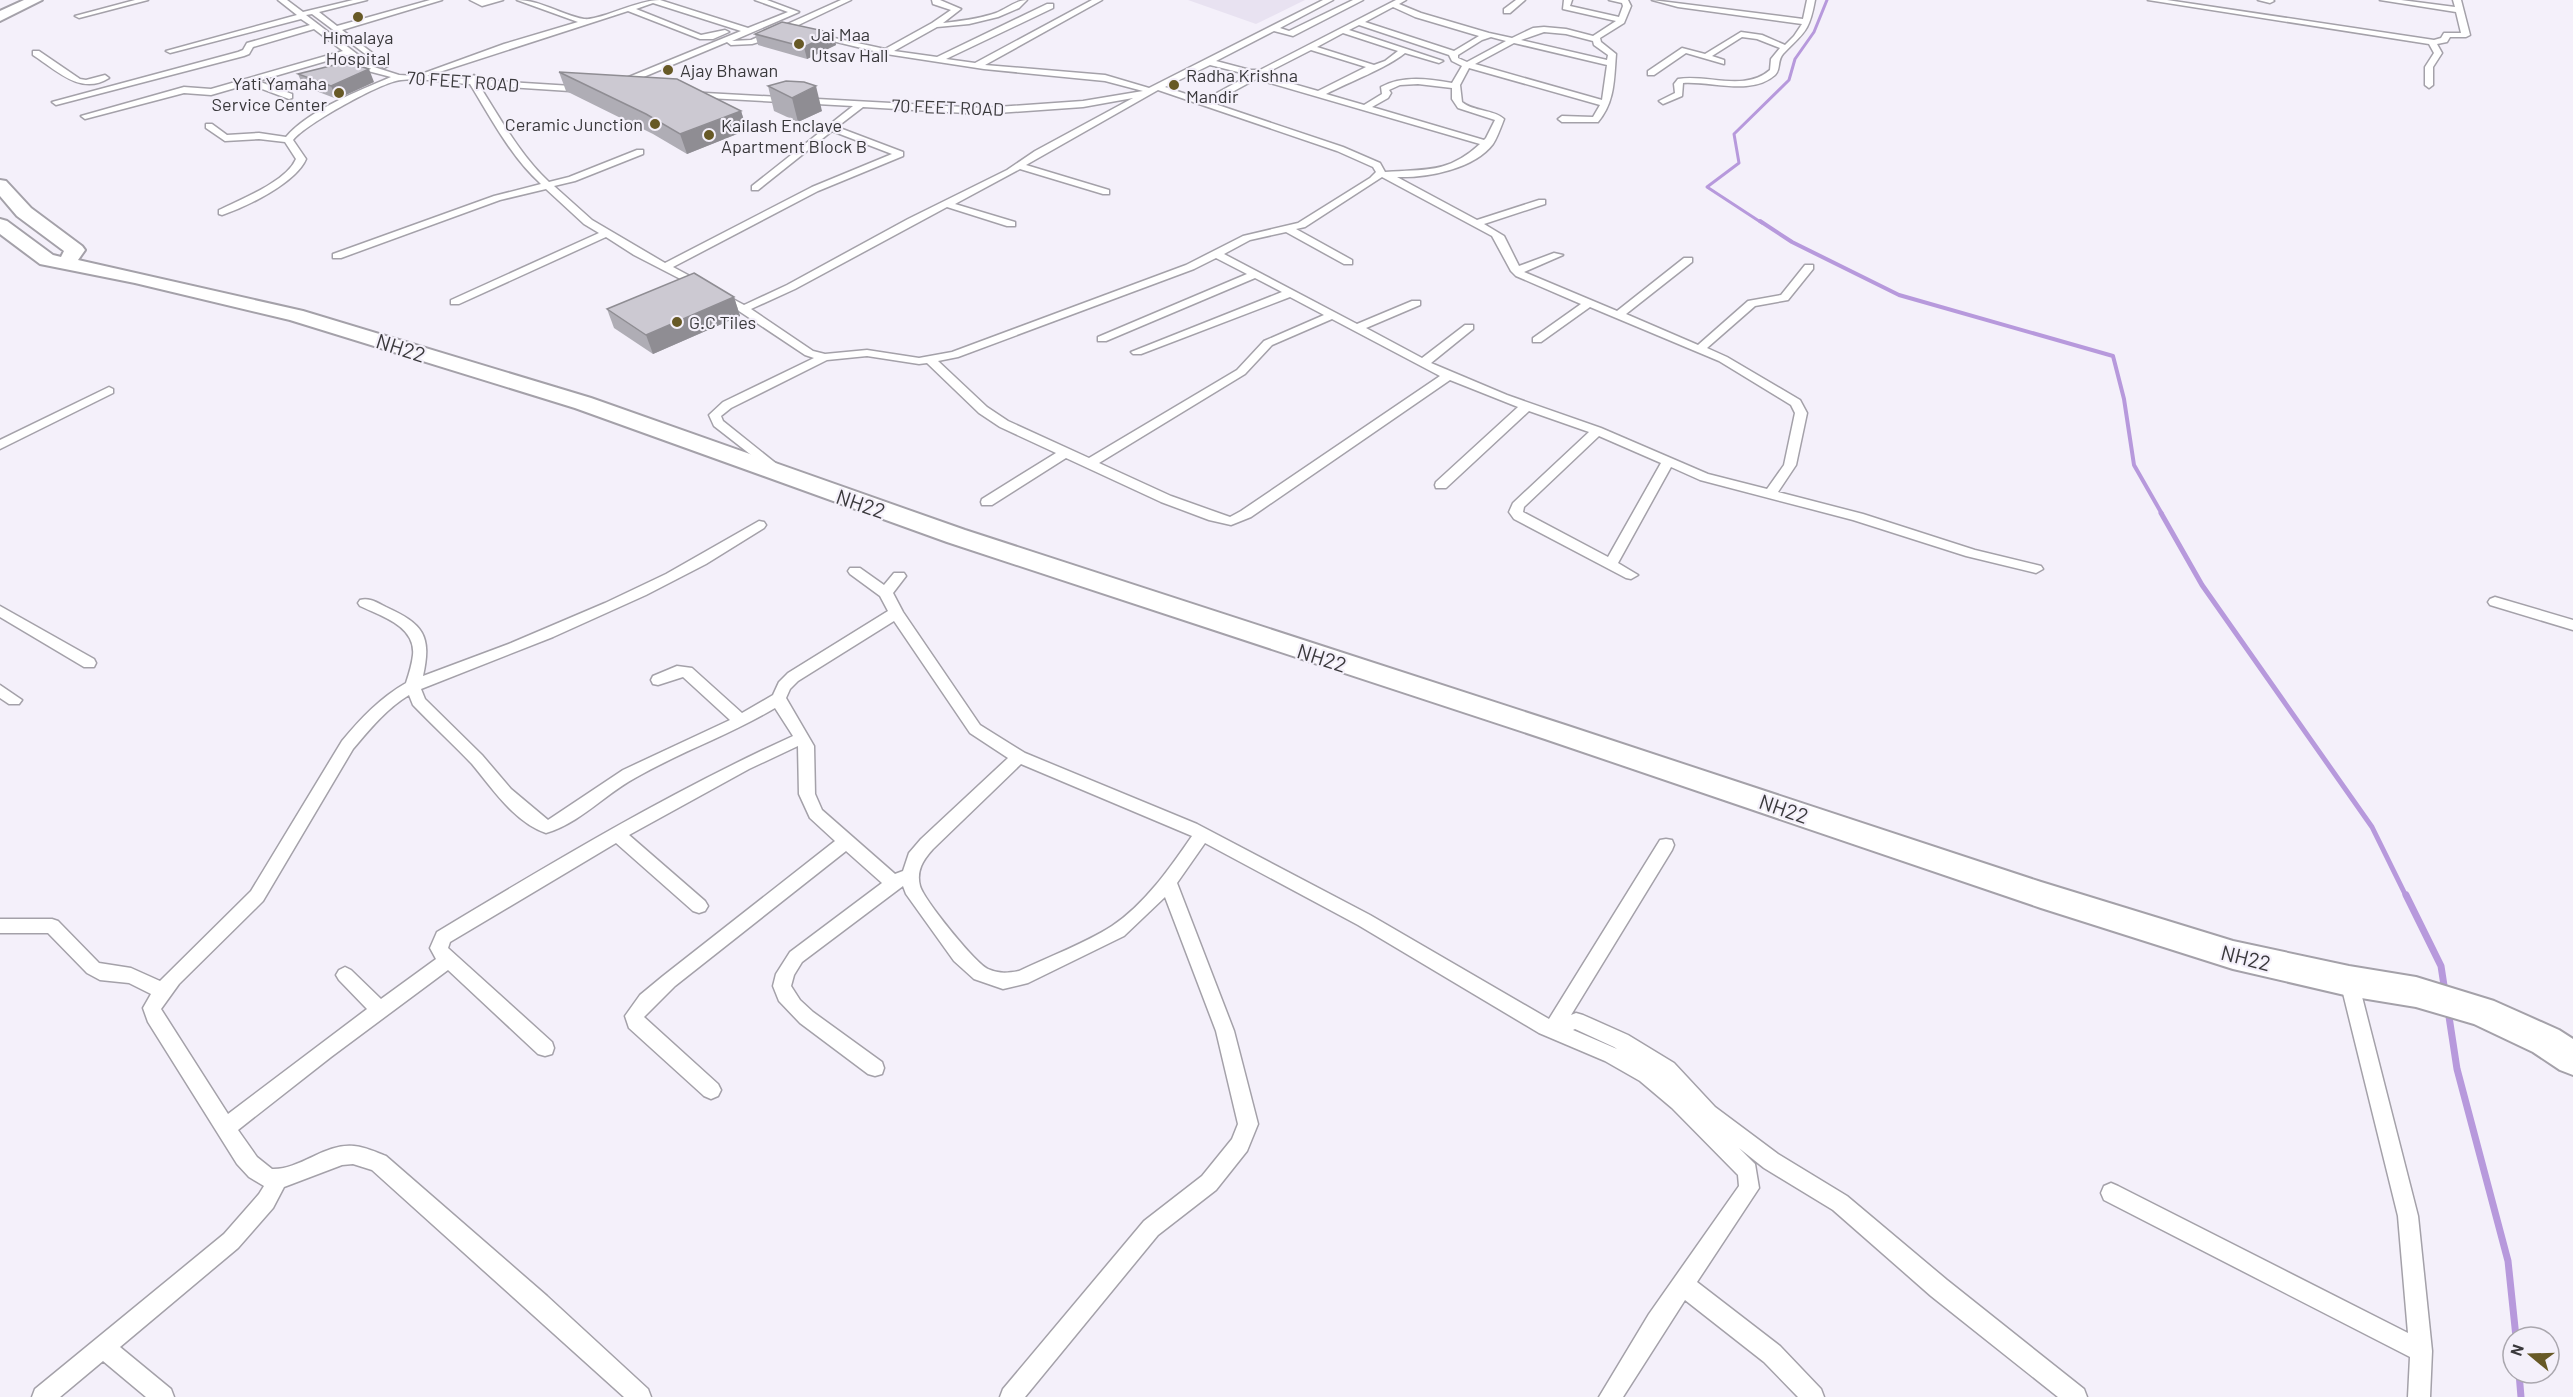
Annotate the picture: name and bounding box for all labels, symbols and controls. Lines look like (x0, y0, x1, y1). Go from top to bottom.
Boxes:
marker: Himalaya Hospital (351, 10, 365, 24)
place label: Jai Maa Utsav Hall (811, 23, 888, 66)
place label: Himalaya Hospital (323, 26, 393, 69)
marker: Jai Maa Utsav Hall (792, 37, 806, 51)
place label: Ajay Bhawan (680, 59, 778, 81)
marker: Ajay Bhawan (661, 63, 675, 77)
place label: Radha Krishna Mandir (1186, 64, 1298, 107)
street label: 70 FEET ROAD (406, 66, 520, 96)
place label: Yati Yamaha Service Center (212, 72, 327, 115)
marker: Radha Krishna Mandir (1167, 78, 1181, 92)
marker: Yati Yamaha Service Center (332, 86, 346, 100)
street label: 70 FEET ROAD (891, 94, 1005, 120)
place label: Ceramic Junction (505, 113, 643, 135)
place label: Kailash Enclave Apartment Block B (721, 114, 867, 157)
marker: Ceramic Junction (648, 117, 662, 131)
marker: Kailash Enclave Apartment Block B (702, 128, 716, 142)
place label: G.C Tiles (689, 311, 756, 333)
marker: G.C Tiles (670, 315, 684, 329)
street label: NH22 (373, 327, 429, 367)
street label: NH22 (833, 483, 889, 523)
street label: NH22 (1294, 637, 1350, 677)
street label: NH22 (1756, 788, 1812, 828)
street label: NH22 (2218, 939, 2274, 975)
north arrow (2501, 1325, 2561, 1385)
text: N (2506, 1342, 2527, 1358)

